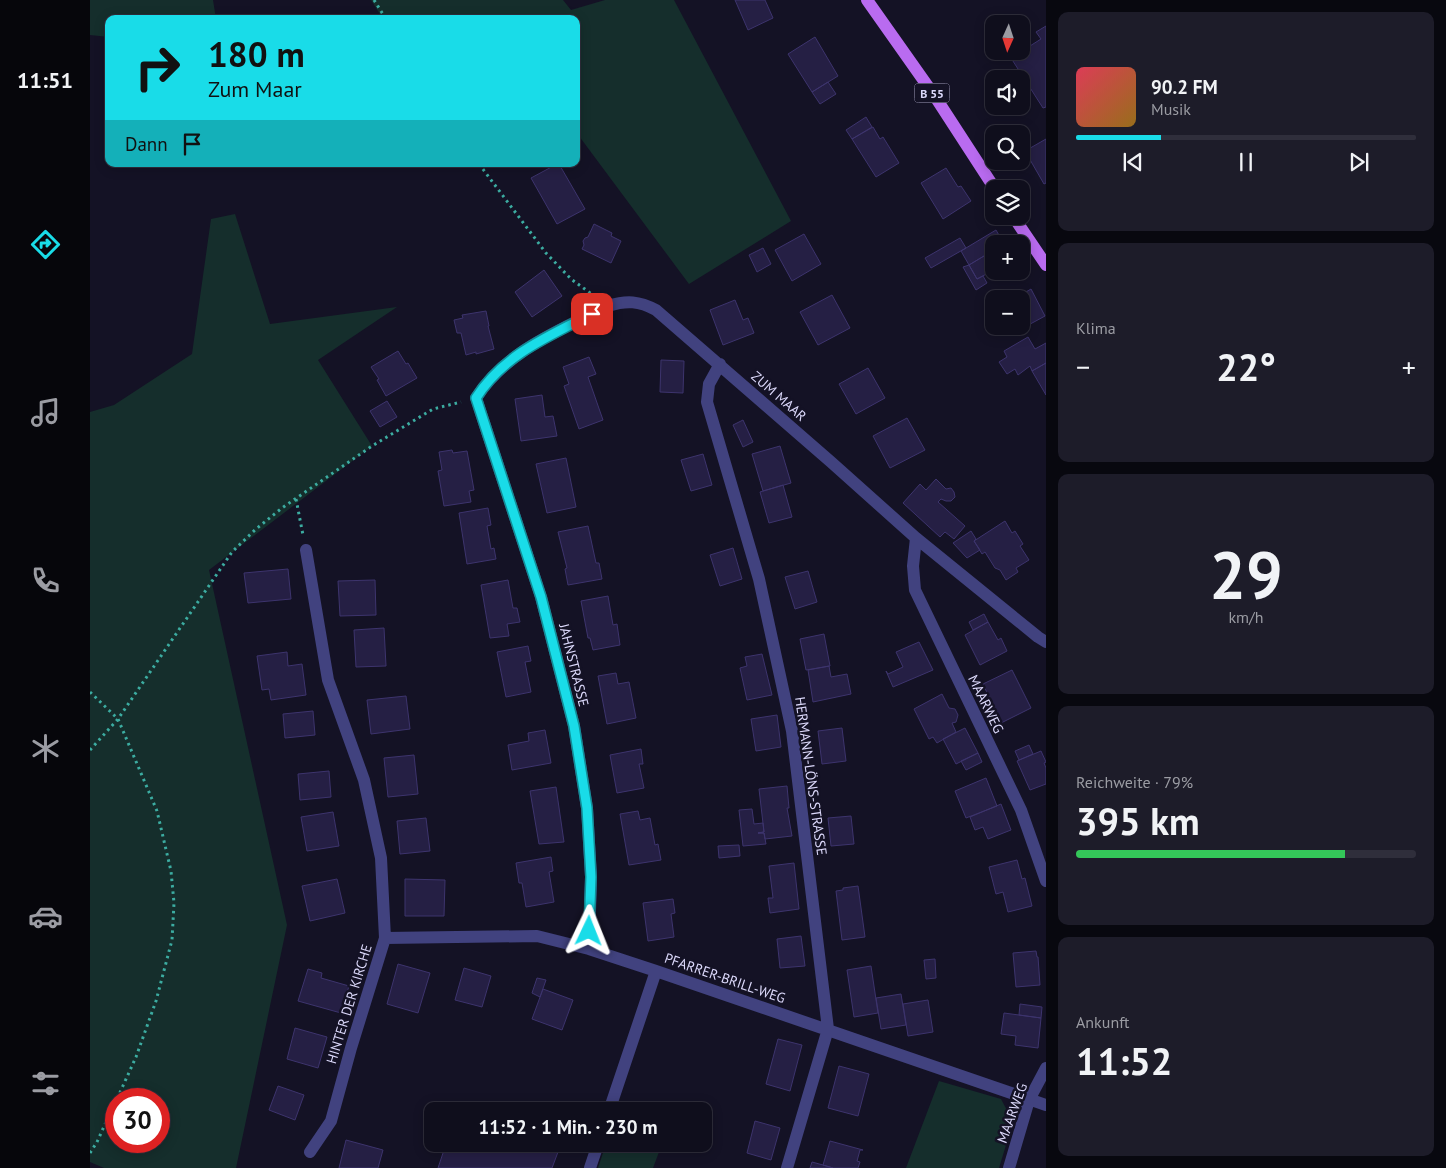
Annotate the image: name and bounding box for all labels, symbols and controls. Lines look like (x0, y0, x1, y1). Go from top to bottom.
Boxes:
north arrow (985, 15, 1030, 60)
map controls (985, 15, 1030, 335)
text: 180 m (208, 31, 305, 77)
icon: right (125, 35, 190, 100)
text: 11:51 (17, 66, 73, 94)
button: sound (985, 70, 1030, 115)
text: Zum Maar (208, 75, 302, 103)
text: 90.2 FM (1151, 75, 1218, 99)
road number: B 55 (914, 84, 950, 102)
text: Musik (1151, 99, 1191, 119)
button: search (985, 125, 1030, 170)
icon: arrive (178, 130, 206, 158)
text: Dann (125, 132, 168, 156)
icon: previous (1119, 148, 1147, 176)
icon: pause (1232, 148, 1260, 176)
icon: next (1345, 148, 1373, 176)
button: layers (985, 180, 1030, 225)
icon: directions (28, 227, 63, 262)
button: + (985, 235, 1030, 280)
button: − (985, 290, 1030, 335)
pin (571, 293, 613, 335)
icon: arrive (578, 300, 606, 328)
text: Klima (1076, 318, 1116, 338)
text: 22° (1216, 342, 1276, 391)
text: − (1076, 348, 1090, 385)
text: + (1402, 348, 1416, 385)
street label: ZUM MAAR (748, 367, 810, 425)
icon: music (28, 395, 63, 430)
text: 29 (1209, 532, 1283, 616)
icon: phone (28, 563, 63, 598)
text: km/h (1228, 607, 1264, 627)
street label: JAHNSTRASSE (555, 621, 593, 708)
street label: MAARWEG (964, 672, 1008, 736)
street label: HERMANN-LÖNS-STRASSE (791, 696, 831, 856)
icon: climate (28, 731, 63, 766)
text: Reichweite · 79% (1076, 772, 1193, 792)
text: 395 km (1076, 796, 1200, 845)
icon: car (28, 899, 63, 934)
position arrow (562, 904, 614, 956)
street label: HINTER DER KIRCHE (322, 942, 376, 1066)
street label: PFARRER-BRILL-WEG (662, 949, 788, 1007)
text: Ankunft (1076, 1012, 1129, 1032)
text: 11:52 (1076, 1036, 1172, 1085)
icon: filters (28, 1066, 63, 1101)
street label: MAARWEG (993, 1080, 1031, 1146)
speed limit sign: 30 (105, 1088, 170, 1153)
text: 11:52 · 1 Min. · 230 m (478, 1115, 658, 1139)

